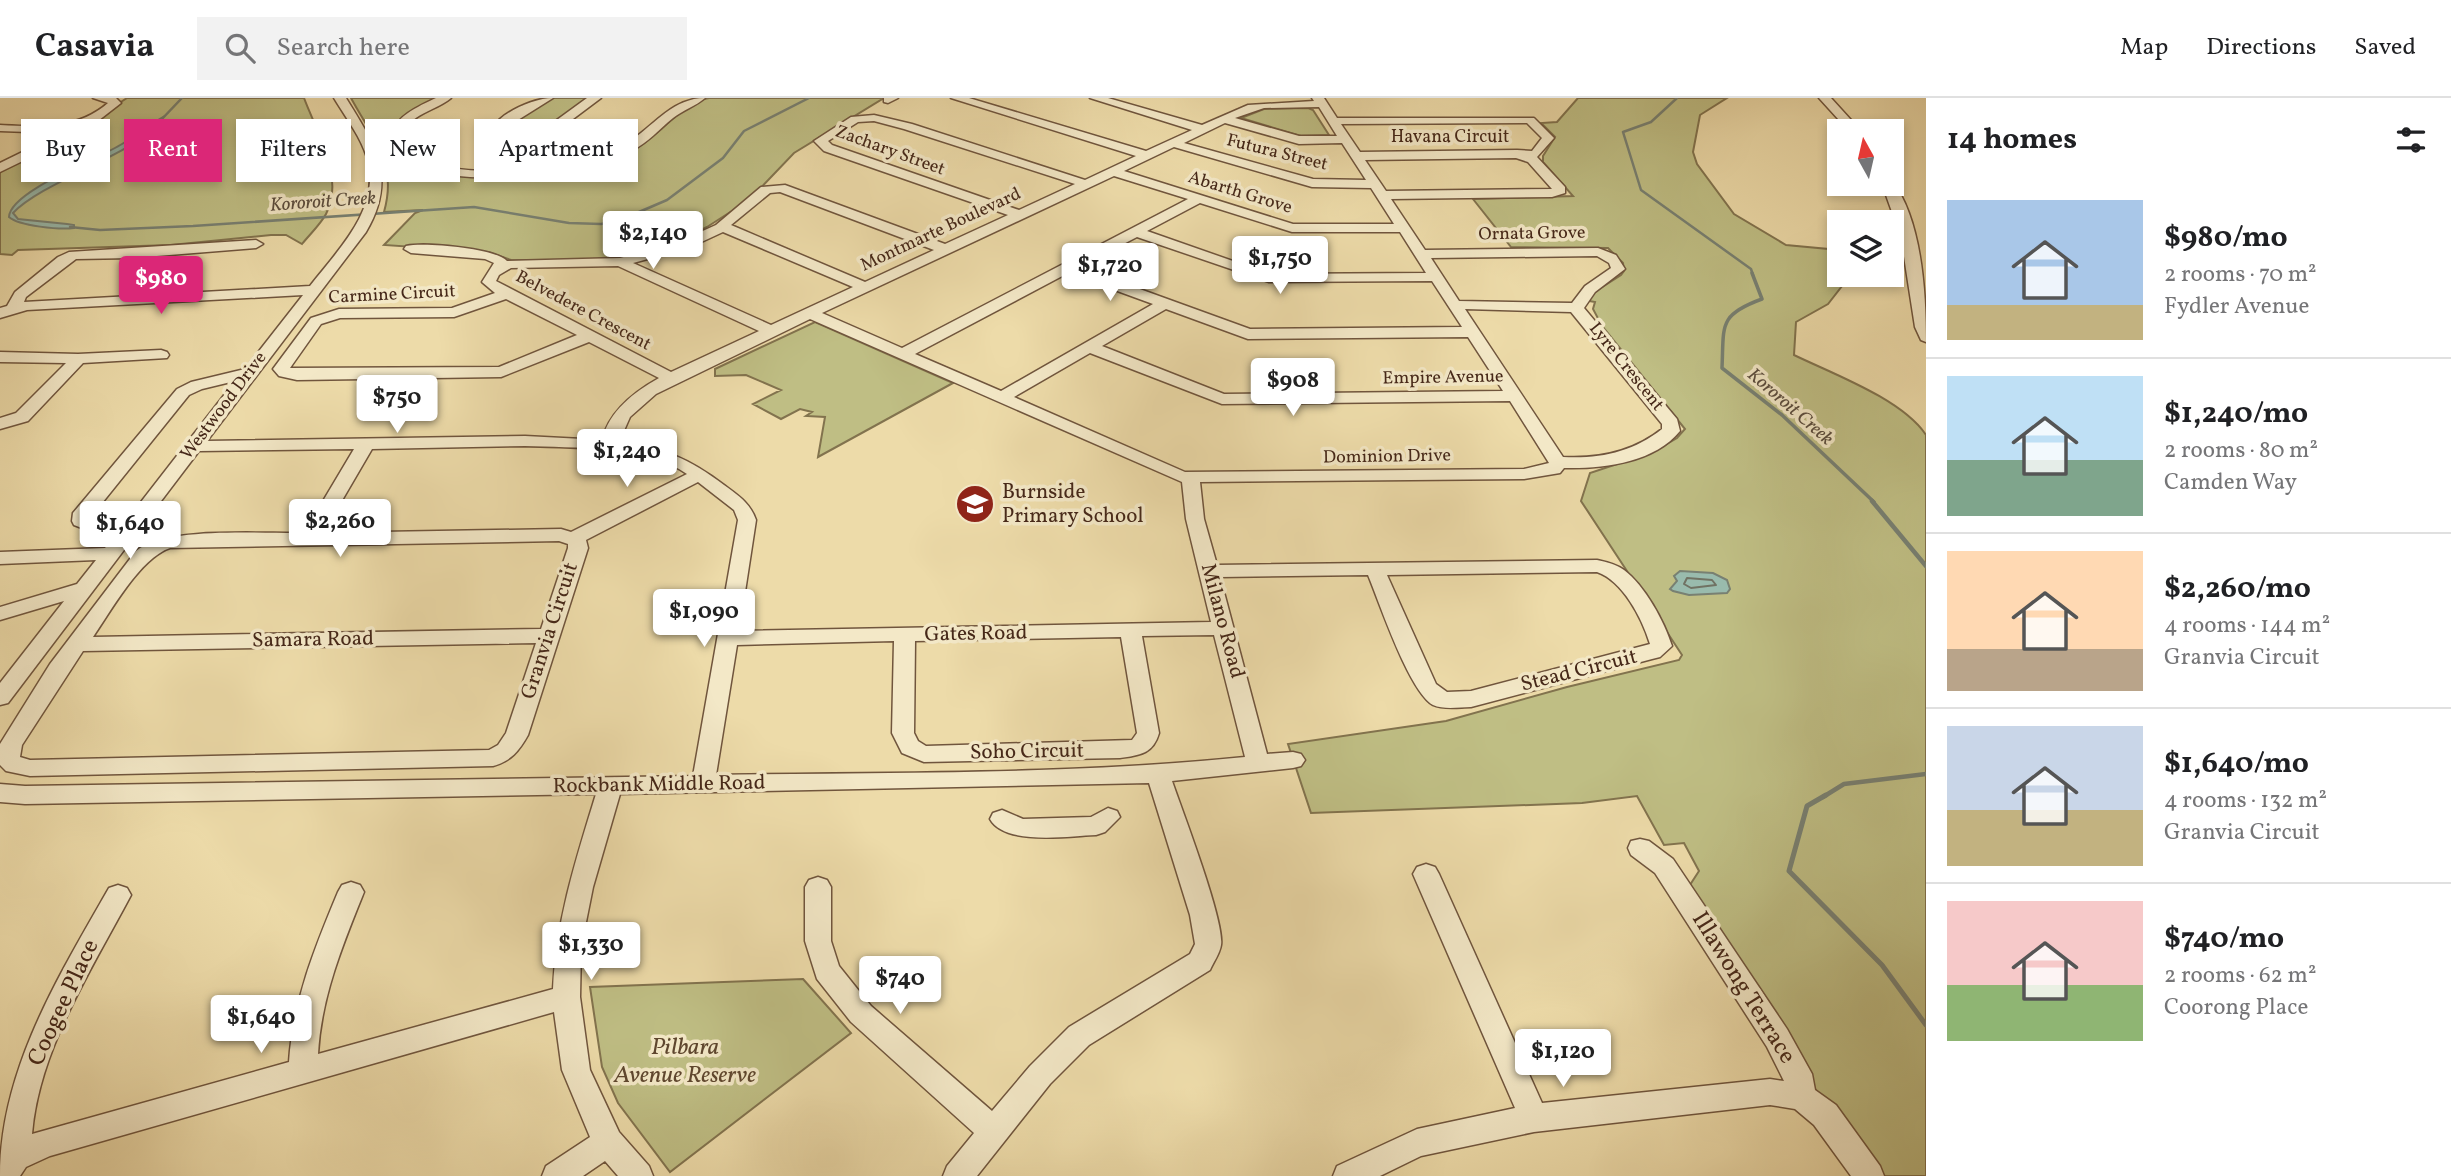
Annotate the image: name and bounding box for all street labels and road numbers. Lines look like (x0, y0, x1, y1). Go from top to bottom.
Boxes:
street label: Zachary Street (832, 120, 948, 182)
street label: Havana Circuit (1391, 125, 1509, 150)
street label: Futura Street (1224, 128, 1330, 178)
street label: Abarth Grove (1185, 165, 1295, 221)
street label: Montmarte Boulevard (857, 182, 1025, 278)
street label: Ornata Grove (1478, 221, 1586, 247)
street label: Belvedere Crescent (511, 265, 655, 357)
street label: Carmine Circuit (328, 279, 456, 311)
street label: Lyre Crescent (1582, 317, 1670, 417)
street label: Westwood Drive (175, 347, 273, 465)
street label: Empire Avenue (1382, 364, 1504, 392)
street label: Dominion Drive (1323, 443, 1451, 471)
street label: Granvia Circuit (514, 559, 586, 703)
street label: Milano Road (1193, 560, 1251, 682)
street label: Gates Road (924, 619, 1028, 649)
street label: Samara Road (252, 624, 374, 656)
street label: Stead Circuit (1518, 643, 1640, 699)
street label: Soho Circuit (970, 737, 1084, 767)
street label: Rockbank Middle Road (552, 769, 766, 801)
street label: Illawong Terrace (1683, 905, 1803, 1071)
street label: Coogee Place (20, 934, 108, 1072)

